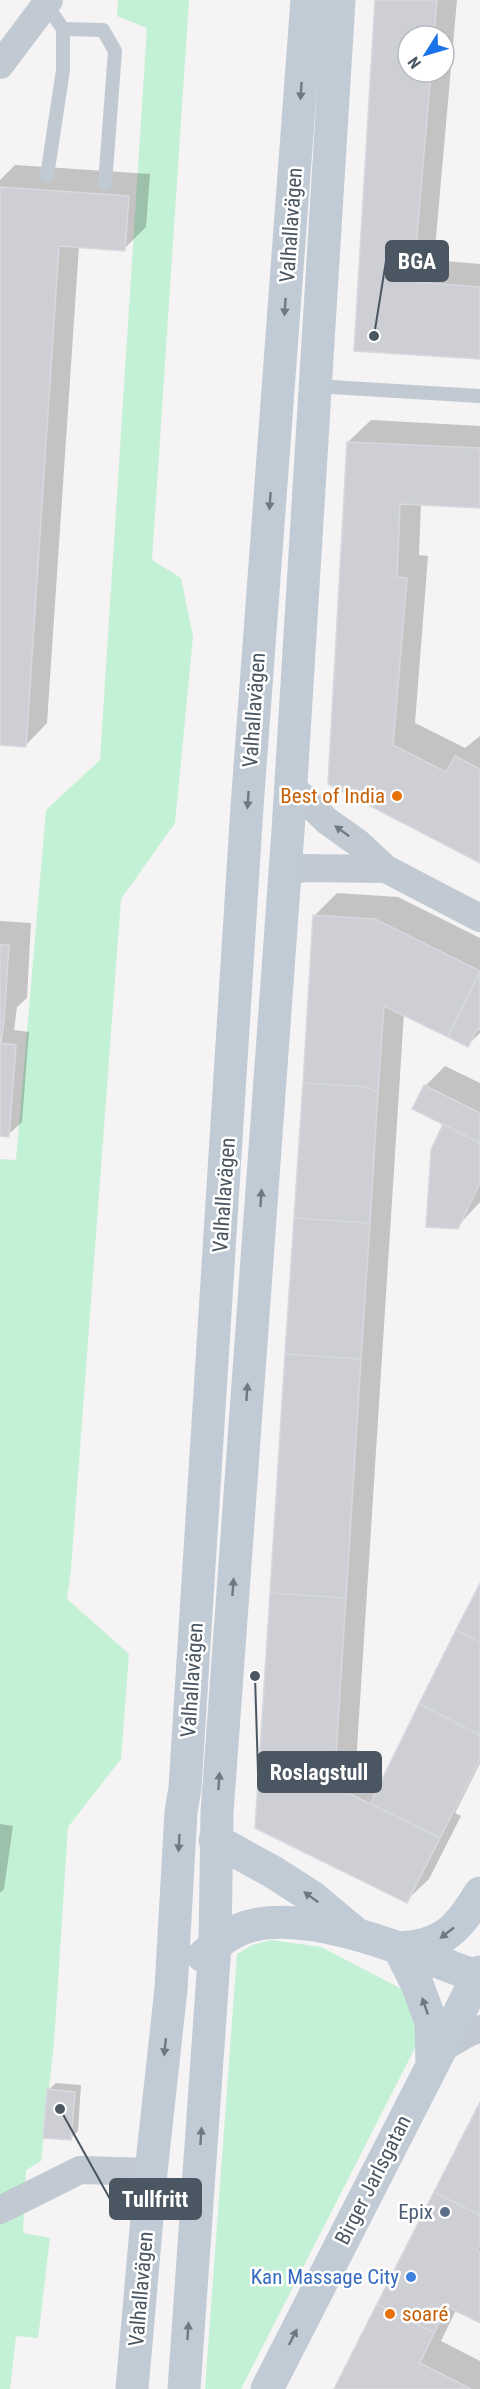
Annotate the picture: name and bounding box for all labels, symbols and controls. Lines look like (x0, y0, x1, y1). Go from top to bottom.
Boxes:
north arrow (396, 24, 456, 84)
text: N (404, 53, 425, 72)
one-way arrow (296, 82, 305, 101)
street label: Valhallavägen (275, 167, 307, 283)
callout: BGA (386, 241, 448, 281)
text: BGA (398, 249, 436, 274)
one-way arrow (280, 297, 289, 316)
one-way arrow (265, 492, 275, 511)
street label: Valhallavägen (238, 652, 270, 768)
place label: Best of India (280, 784, 385, 808)
marker: Best of India (390, 789, 404, 803)
one-way arrow (243, 791, 253, 810)
one-way arrow (334, 825, 349, 837)
street label: Valhallavägen (208, 1137, 240, 1253)
one-way arrow (256, 1188, 265, 1207)
one-way arrow (242, 1383, 251, 1402)
one-way arrow (228, 1577, 238, 1596)
street label: Valhallavägen (176, 1622, 208, 1738)
callout: Roslagstull (258, 1752, 381, 1792)
text: Roslagstull (270, 1760, 368, 1785)
one-way arrow (214, 1772, 224, 1791)
one-way arrow (175, 1834, 184, 1853)
one-way arrow (303, 1891, 319, 1903)
one-way arrow (440, 1927, 456, 1939)
one-way arrow (419, 1997, 429, 2015)
one-way arrow (160, 2038, 169, 2057)
street label: Birger Jarlsgatan (330, 2111, 416, 2249)
one-way arrow (196, 2127, 206, 2146)
callout: Tullfritt (110, 2179, 201, 2219)
text: Tullfritt (122, 2187, 189, 2212)
place label: Epix (398, 2200, 433, 2224)
marker: Epix (438, 2205, 452, 2219)
street label: Valhallavägen (124, 2231, 158, 2347)
place label: Kan Massage City (251, 2265, 399, 2289)
marker: Kan Massage City (404, 2270, 418, 2284)
place label: soaré (402, 2302, 448, 2326)
marker: soaré (383, 2307, 397, 2321)
one-way arrow (183, 2321, 193, 2340)
one-way arrow (289, 2328, 298, 2345)

